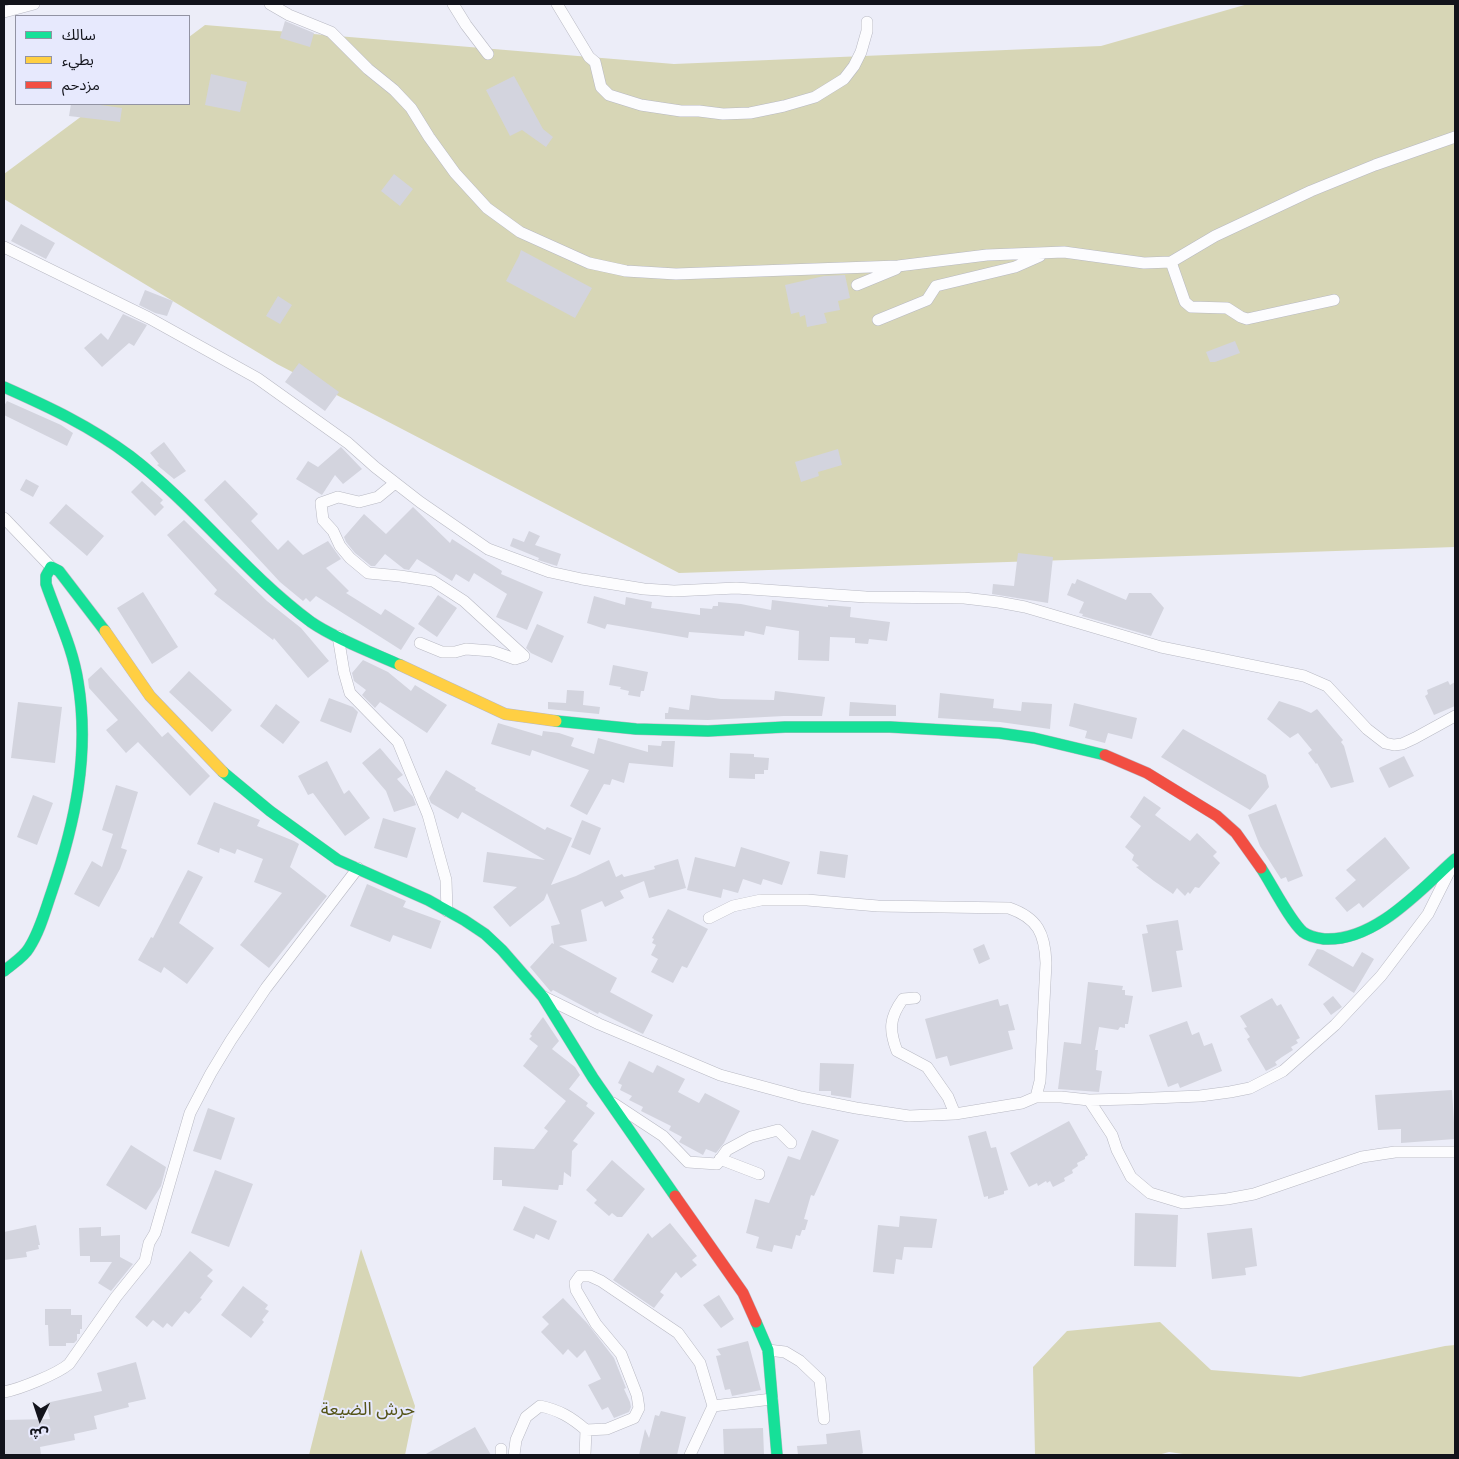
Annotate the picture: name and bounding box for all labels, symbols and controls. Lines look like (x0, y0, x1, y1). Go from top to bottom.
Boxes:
legend (15, 15, 190, 105)
text: سالك (62, 25, 96, 43)
text: بطيء (62, 50, 94, 68)
text: مزدحم (62, 75, 100, 93)
north arrow (15, 1394, 65, 1444)
park label: حرش الضيعة (321, 1398, 415, 1420)
text: ش (29, 1425, 49, 1444)

